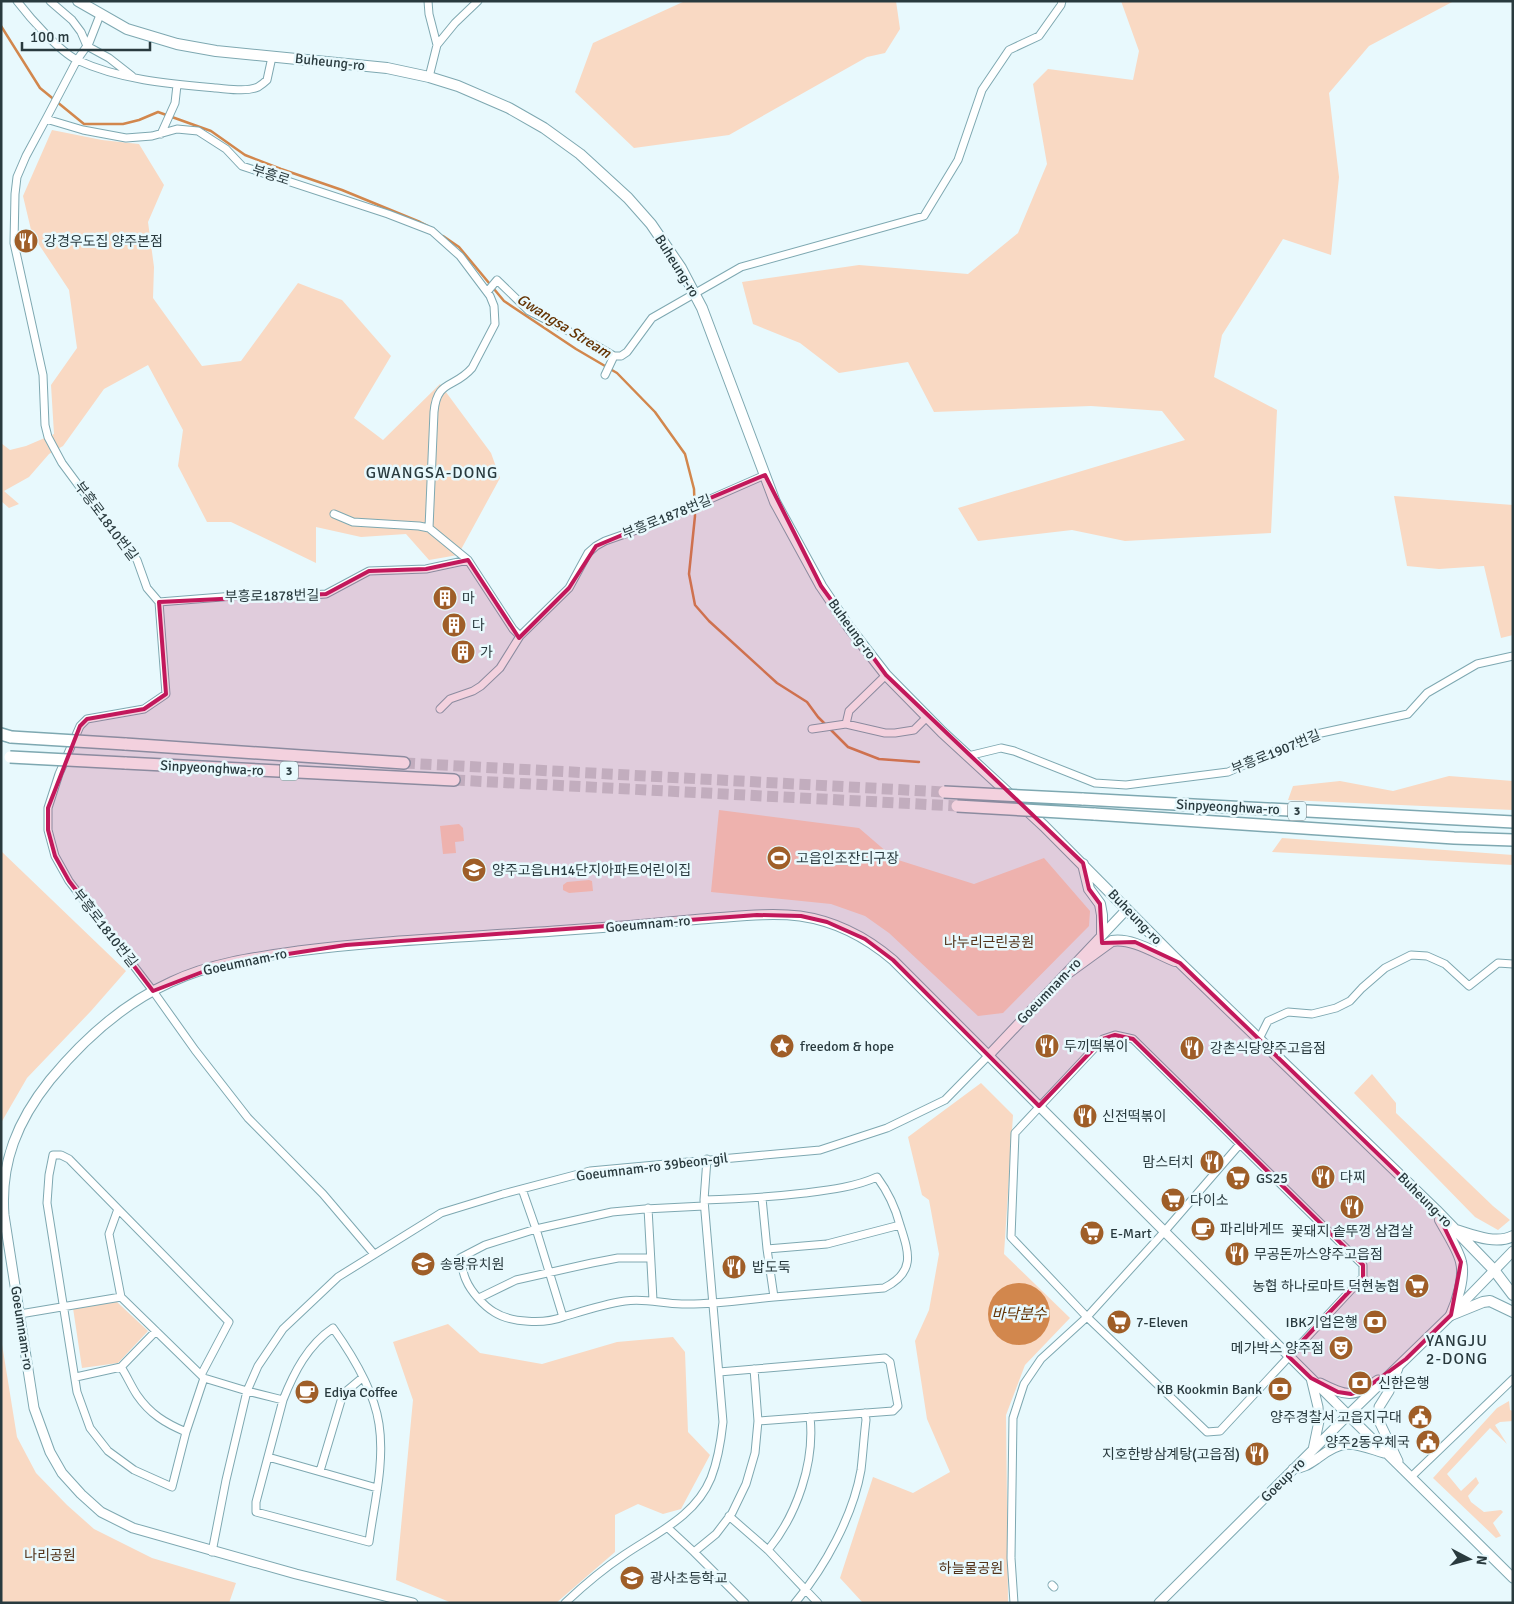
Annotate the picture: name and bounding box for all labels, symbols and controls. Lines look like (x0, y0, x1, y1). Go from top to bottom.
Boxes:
scale bar (22, 20, 150, 52)
text: 100 m (30, 28, 70, 46)
street label: Buheung-ro (294, 50, 366, 74)
street label: 부흥로 (250, 161, 292, 189)
restaurant icon: 강경우도집 양주본점 (13, 228, 39, 254)
street label: Buheung-ro (651, 232, 703, 300)
place label: 강경우도집 양주본점 (44, 233, 163, 250)
water label: Gwangsa Stream (514, 290, 615, 363)
district label: GWANGSA-DONG (366, 463, 498, 483)
street label: 부흥로1810번길 (71, 478, 141, 564)
street label: 부흥로1878번길 (620, 491, 714, 543)
building icon: 마 (432, 585, 458, 611)
street label: 부흥로1878번길 (225, 587, 319, 605)
place label: 마 (462, 590, 475, 607)
street label: Buheung-ro (824, 595, 880, 663)
building icon: 다 (441, 612, 467, 638)
place label: 다 (472, 617, 485, 634)
building icon: 가 (450, 639, 476, 665)
place label: 가 (480, 644, 493, 661)
street label: 부흥로1907번길 (1229, 726, 1323, 778)
street label: Sinpyeonghwa-ro (160, 757, 264, 779)
road number: 3 (280, 761, 298, 780)
street label: Sinpyeonghwa-ro (1176, 796, 1280, 818)
road number: 3 (1288, 801, 1306, 820)
sports icon: 고읍인조잔디구장 (766, 845, 792, 871)
place label: 고읍인조잔디구장 (796, 850, 899, 867)
school or university icon: 양주고읍LH14단지아파트어린이집 (461, 857, 487, 883)
place label: 양주고읍LH14단지아파트어린이집 (492, 862, 691, 879)
street label: 부흥로1810번길 (69, 885, 141, 971)
street label: Buheung-ro (1104, 886, 1166, 948)
street label: Goeumnam-ro (605, 912, 691, 936)
park label: 나누리근린공원 (944, 934, 1034, 951)
street label: Goeumnam-ro (202, 945, 288, 979)
street label: Goeumnam-ro (1013, 954, 1085, 1028)
place icon: freedom & hope (769, 1033, 795, 1059)
restaurant icon: 두끼떡볶이 (1034, 1033, 1060, 1059)
restaurant icon: 강촌식당양주고읍점 (1179, 1035, 1205, 1061)
place label: freedom & hope (800, 1038, 894, 1055)
place label: 두끼떡볶이 (1064, 1038, 1128, 1055)
place label: 강촌식당양주고읍점 (1210, 1040, 1326, 1057)
restaurant icon: 신전떡볶이 (1072, 1103, 1098, 1129)
place label: 신전떡볶이 (1102, 1108, 1166, 1125)
street label: Goeumnam-ro 39beon-gil (575, 1149, 729, 1185)
restaurant icon: 맘스터치 (1199, 1149, 1225, 1175)
place label: 맘스터치 (1142, 1154, 1194, 1171)
restaurant icon: 다찌 (1310, 1164, 1336, 1190)
supermarket icon: GS25 (1225, 1165, 1251, 1191)
place label: 다찌 (1340, 1169, 1366, 1186)
street label: Buheung-ro (1394, 1169, 1456, 1231)
place label: GS25 (1256, 1170, 1288, 1187)
supermarket icon: 다이소 (1160, 1187, 1186, 1213)
place label: 다이소 (1190, 1192, 1229, 1209)
restaurant icon: 꽃돼지 솥뚜껑 삼겹살 (1339, 1194, 1365, 1220)
cafe icon: 파리바게뜨 (1190, 1216, 1216, 1242)
supermarket icon: E-Mart (1079, 1220, 1105, 1246)
place label: 파리바게뜨 (1220, 1221, 1285, 1238)
place label: 꽃돼지 솥뚜껑 삼겹살 (1291, 1223, 1413, 1240)
place label: E-Mart (1110, 1225, 1152, 1242)
restaurant icon: 무공돈까스양주고읍점 (1224, 1241, 1250, 1267)
place label: 무공돈까스양주고읍점 (1254, 1246, 1383, 1263)
school or university icon: 송랑유치원 (410, 1251, 436, 1277)
restaurant icon: 밥도둑 (721, 1254, 747, 1280)
place label: 송랑유치원 (440, 1256, 504, 1273)
place label: 밥도둑 (752, 1259, 791, 1276)
supermarket icon: 농협 하나로마트 덕현농협 (1404, 1273, 1430, 1299)
place label: 농협 하나로마트 덕현농협 (1252, 1278, 1400, 1295)
street label: Goeumnam-ro (7, 1285, 37, 1371)
water label: 바닥분수 (991, 1305, 1048, 1323)
supermarket icon: 7-Eleven (1106, 1309, 1132, 1335)
bank icon: IBK기업은행 (1362, 1309, 1388, 1335)
place label: 7-Eleven (1136, 1314, 1188, 1331)
place label: IBK기업은행 (1286, 1314, 1358, 1331)
district label: YANGJU 2-DONG (1426, 1331, 1488, 1369)
theatre icon: 메가박스 양주점 (1328, 1335, 1354, 1361)
place label: 메가박스 양주점 (1231, 1340, 1324, 1357)
bank icon: 신한은행 (1347, 1370, 1373, 1396)
place label: 신한은행 (1378, 1375, 1430, 1392)
bank icon: KB Kookmin Bank (1267, 1376, 1293, 1402)
cafe icon: Ediya Coffee (294, 1379, 320, 1405)
place label: KB Kookmin Bank (1157, 1381, 1262, 1398)
place label: Ediya Coffee (324, 1384, 398, 1401)
public building icon: 양주경찰서 고읍지구대 (1407, 1404, 1433, 1430)
place label: 양주경찰서 고읍지구대 (1270, 1409, 1402, 1426)
public building icon: 양주2동우체국 (1415, 1429, 1441, 1455)
place label: 양주2동우체국 (1325, 1434, 1410, 1451)
restaurant icon: 지호한방삼계탕(고읍점) (1244, 1441, 1270, 1467)
place label: 지호한방삼계탕(고읍점) (1102, 1446, 1240, 1463)
street label: Goeup-ro (1257, 1454, 1309, 1506)
north arrow (1444, 1534, 1494, 1584)
park label: 나리공원 (24, 1547, 76, 1564)
text: N (1472, 1555, 1490, 1566)
park label: 하늘물공원 (939, 1560, 1003, 1577)
school or university icon: 광사초등학교 (619, 1565, 645, 1591)
place label: 광사초등학교 (650, 1570, 727, 1587)

